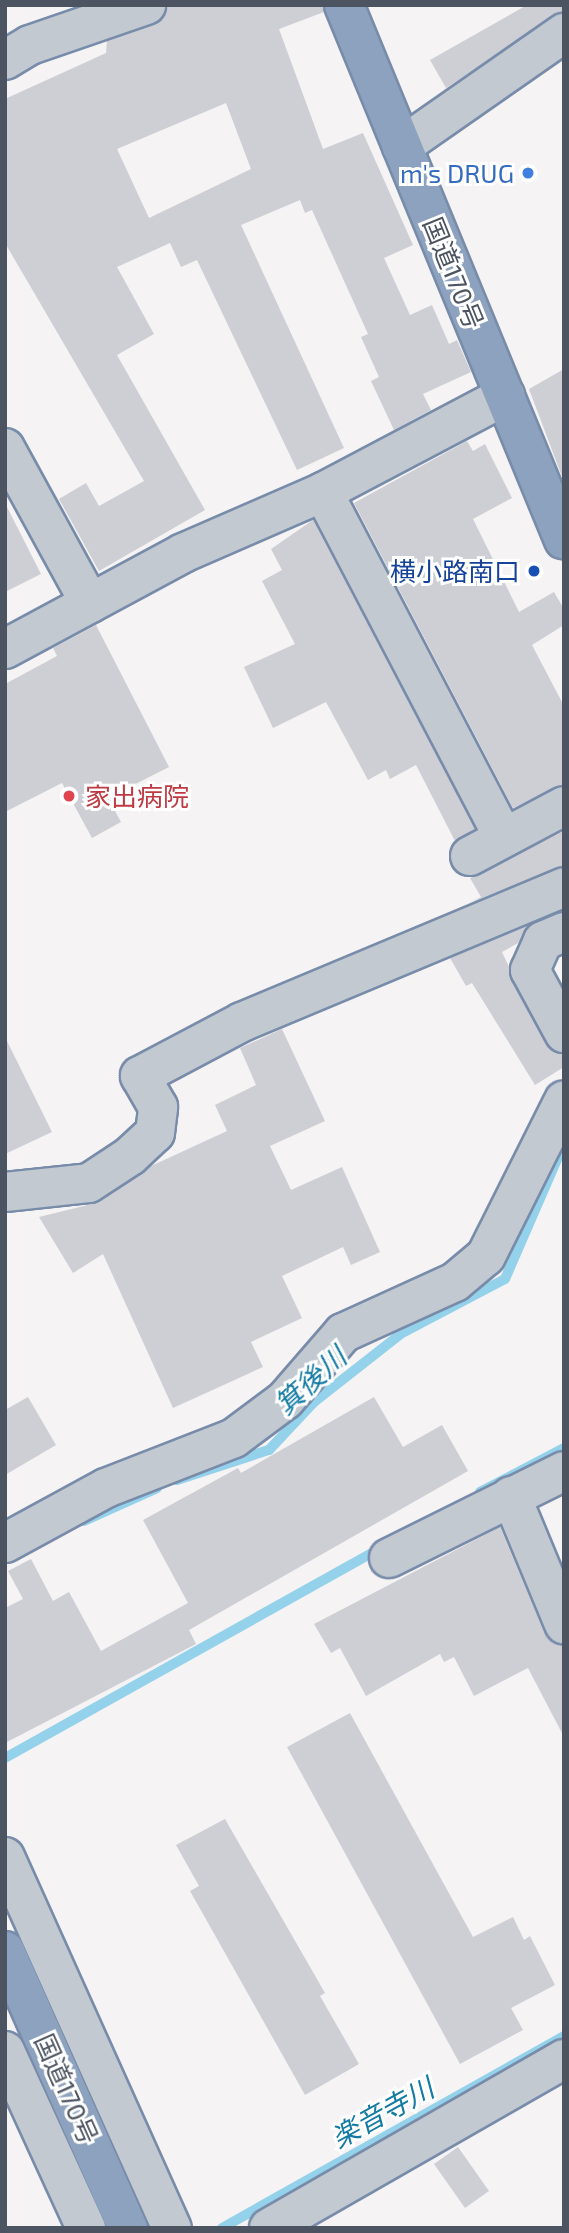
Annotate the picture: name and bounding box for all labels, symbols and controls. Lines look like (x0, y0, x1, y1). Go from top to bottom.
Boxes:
place label: m's DRUG (400, 157, 514, 189)
marker: m's DRUG (520, 165, 536, 181)
street label: 国道170号 (418, 213, 490, 333)
place label: 横小路南口 (390, 555, 520, 587)
marker: 横小路南口 (526, 563, 542, 579)
place label: 家出病院 (85, 780, 189, 812)
marker: 家出病院 (59, 786, 79, 806)
water label: 箕後川 (268, 1339, 352, 1421)
street label: 国道170号 (29, 2029, 105, 2149)
water label: 楽音寺川 (325, 2070, 439, 2154)

